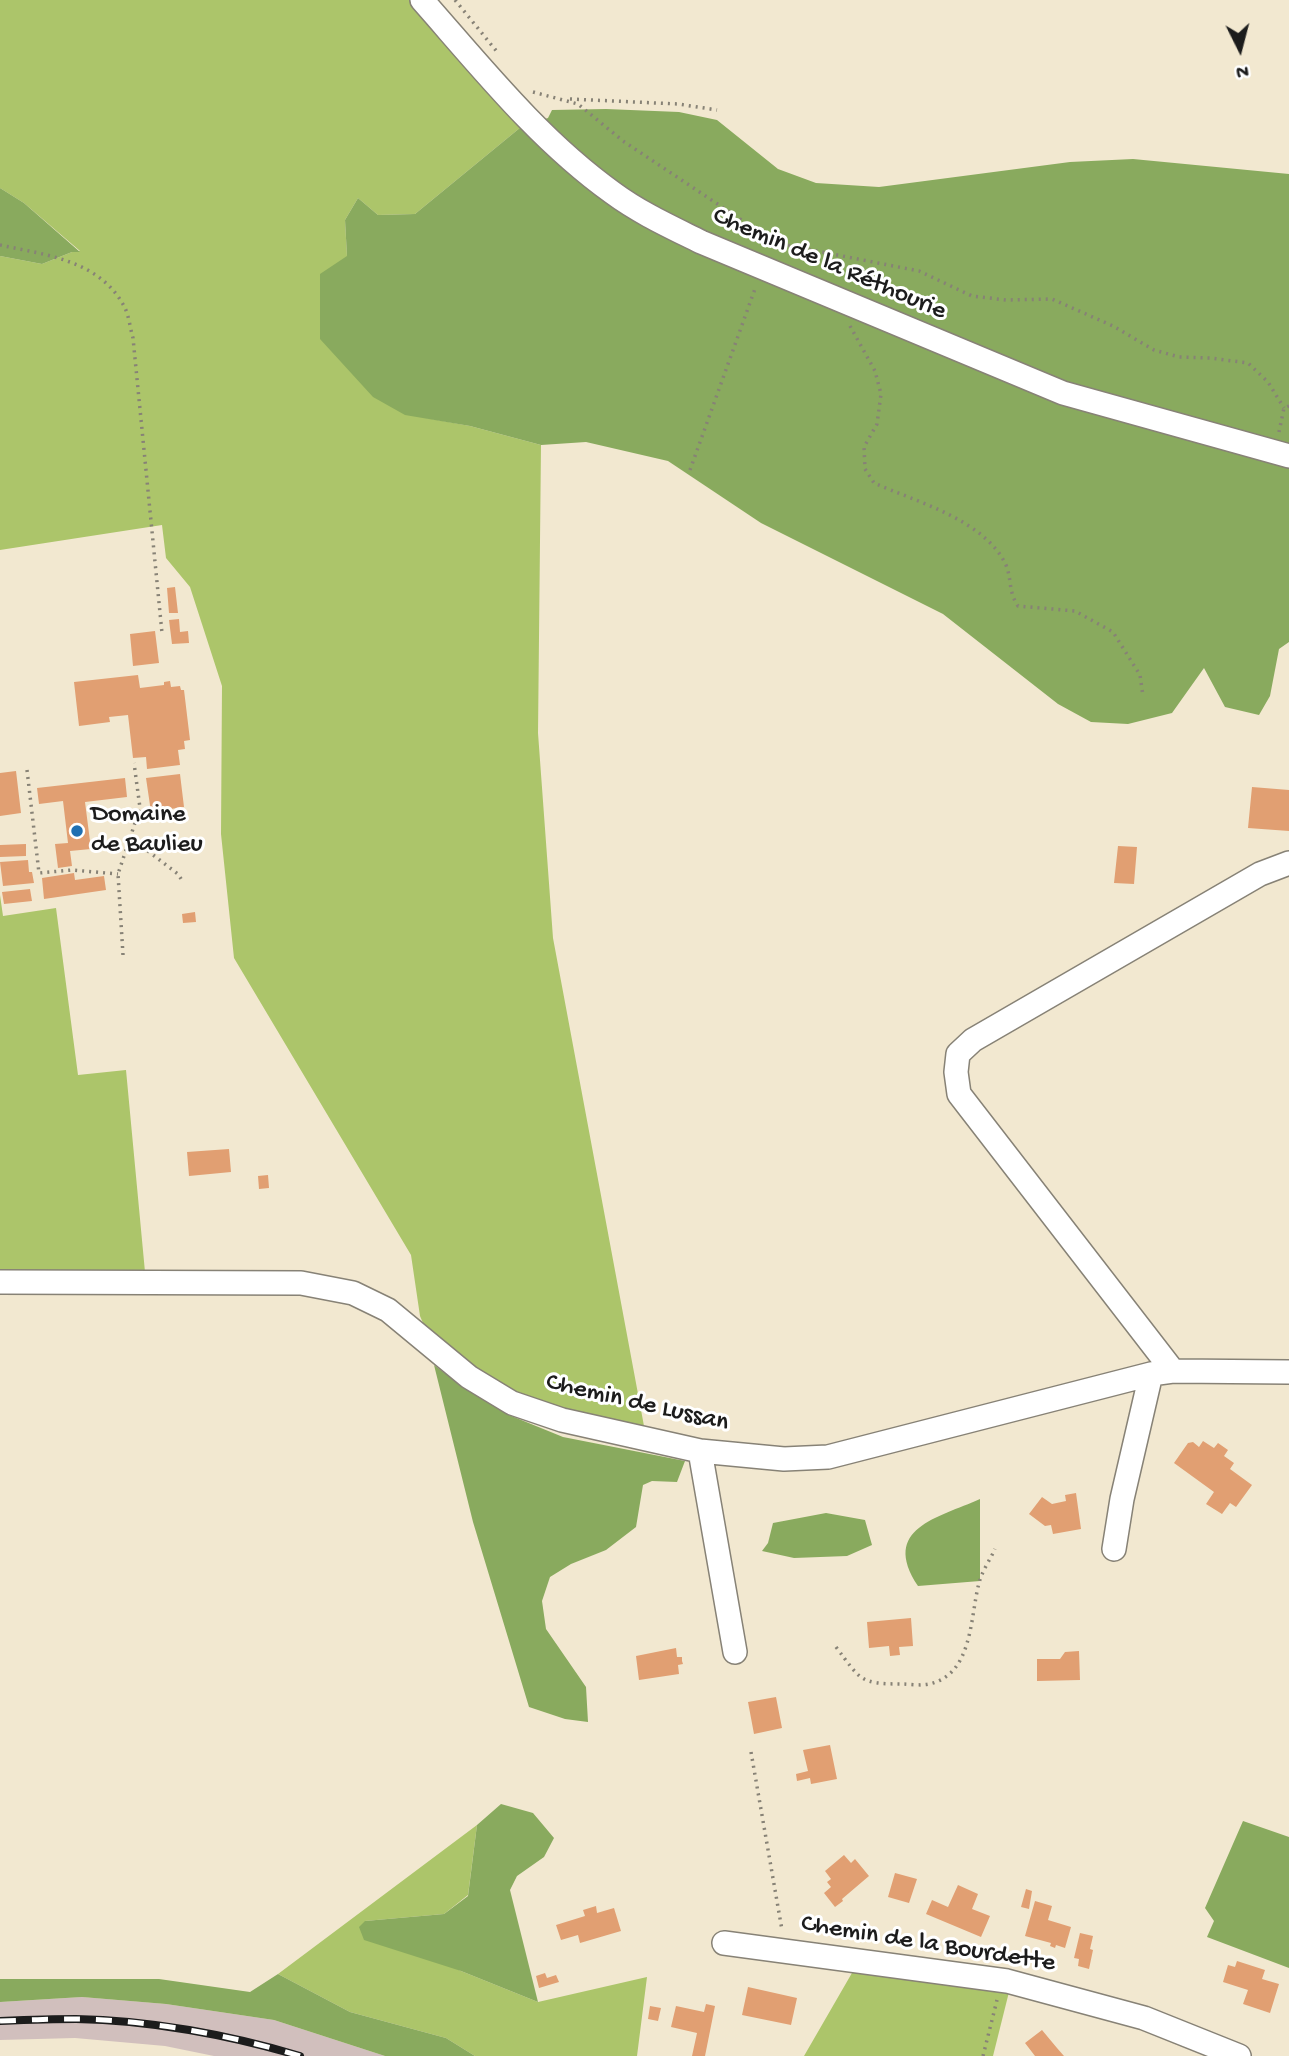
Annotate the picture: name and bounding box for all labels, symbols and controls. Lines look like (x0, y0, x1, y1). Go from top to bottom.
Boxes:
north arrow (1205, 14, 1275, 84)
text: N (1235, 58, 1250, 82)
street label: Chemin de la Réthourie (707, 202, 951, 328)
place label: Domaine de Baulieu (91, 800, 203, 862)
marker: Domaine de Baulieu (69, 823, 85, 839)
street label: Chemin de Lussan (543, 1368, 731, 1440)
street label: Chemin de la Bourdette (799, 1910, 1057, 1980)

